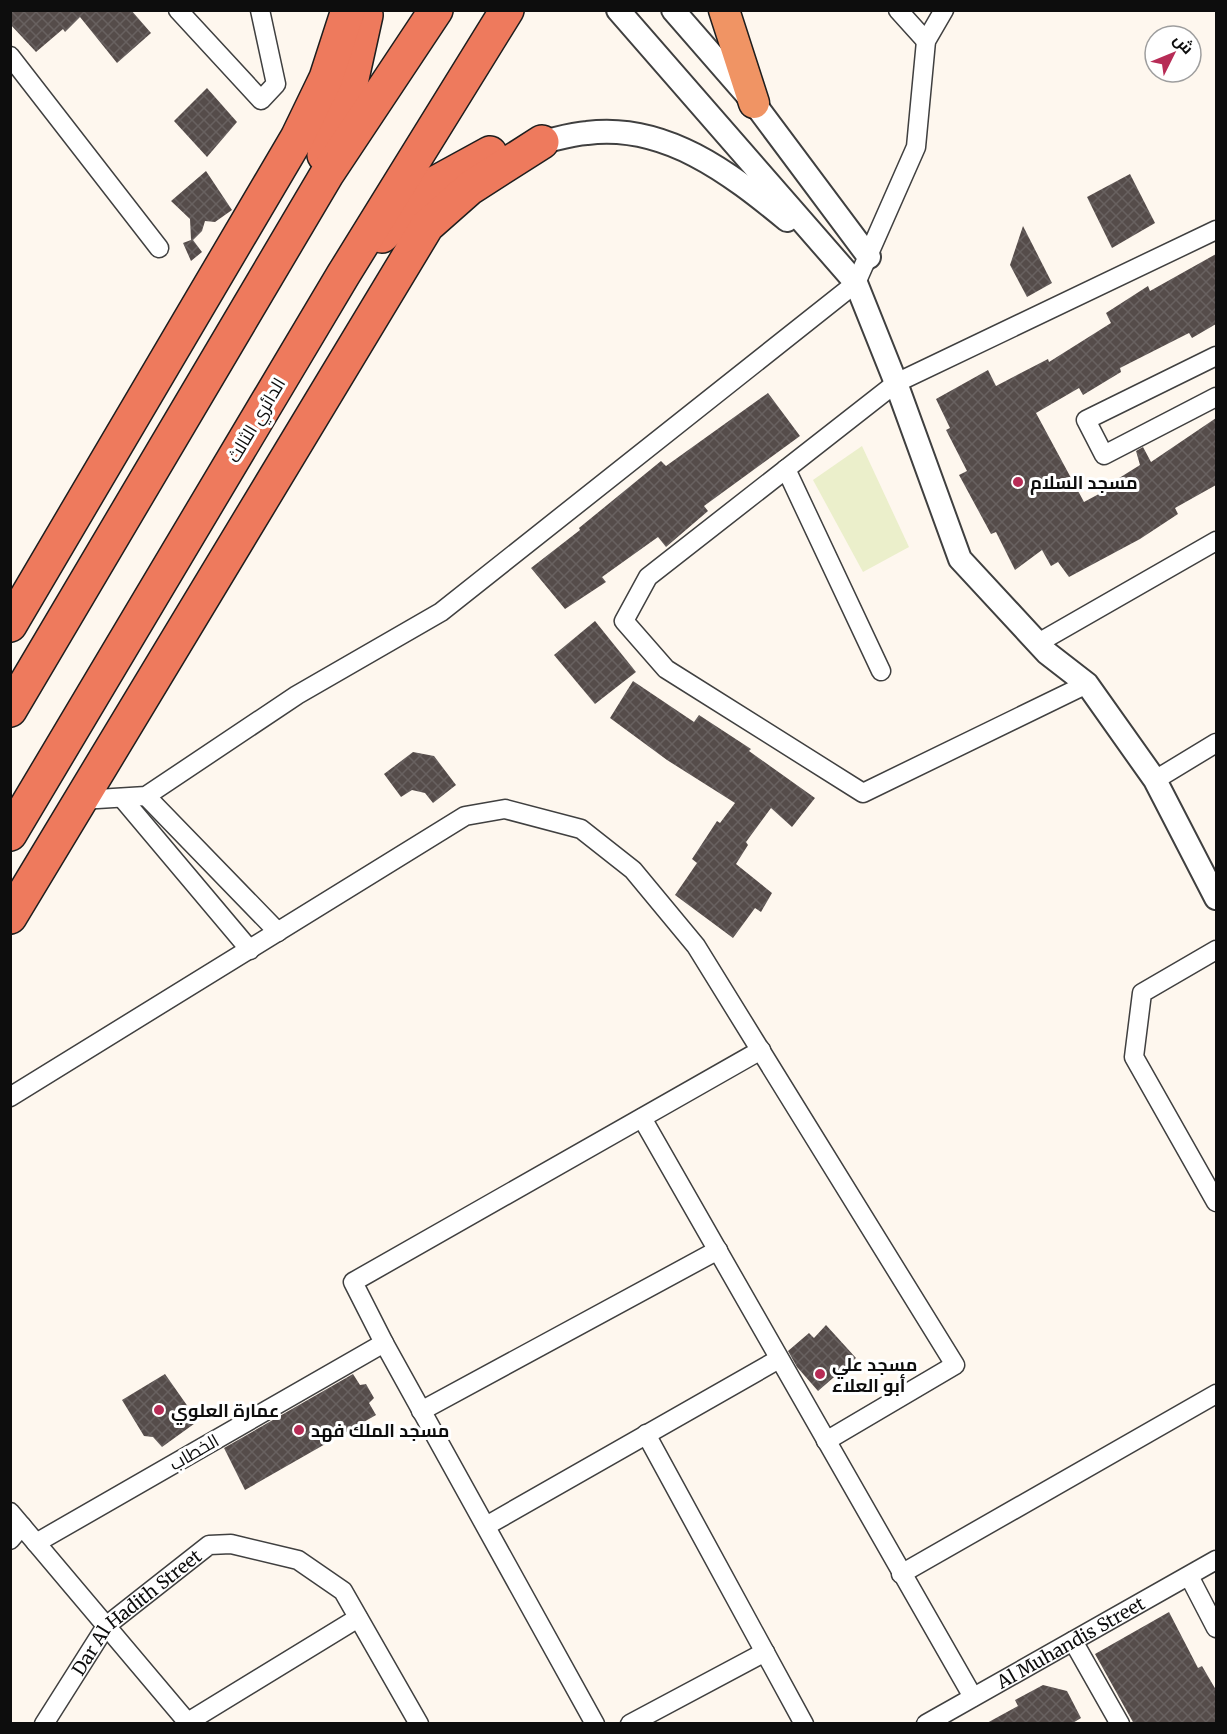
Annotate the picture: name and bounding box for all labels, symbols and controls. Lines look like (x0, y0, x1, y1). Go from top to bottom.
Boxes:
north arrow (1143, 24, 1203, 84)
text: ش (1170, 29, 1198, 58)
street label: الدائري الثالث (222, 373, 293, 468)
place label: مسجد السلام (1030, 471, 1138, 495)
marker: مسجد السلام (1011, 475, 1025, 489)
place label: مسجد علي أبو العلاء (832, 1353, 917, 1397)
marker: مسجد علي أبو العلاء (813, 1367, 827, 1381)
place label: عمارة العلوي (171, 1399, 279, 1425)
marker: عمارة العلوي (152, 1403, 166, 1417)
place label: مسجد الملك فهد (311, 1419, 449, 1442)
marker: مسجد الملك فهد (292, 1423, 306, 1437)
street label: الخطاب (165, 1429, 223, 1475)
street label: Dar Al Hadith Street (66, 1544, 206, 1679)
street label: Al Muhandis Street (992, 1591, 1149, 1694)

